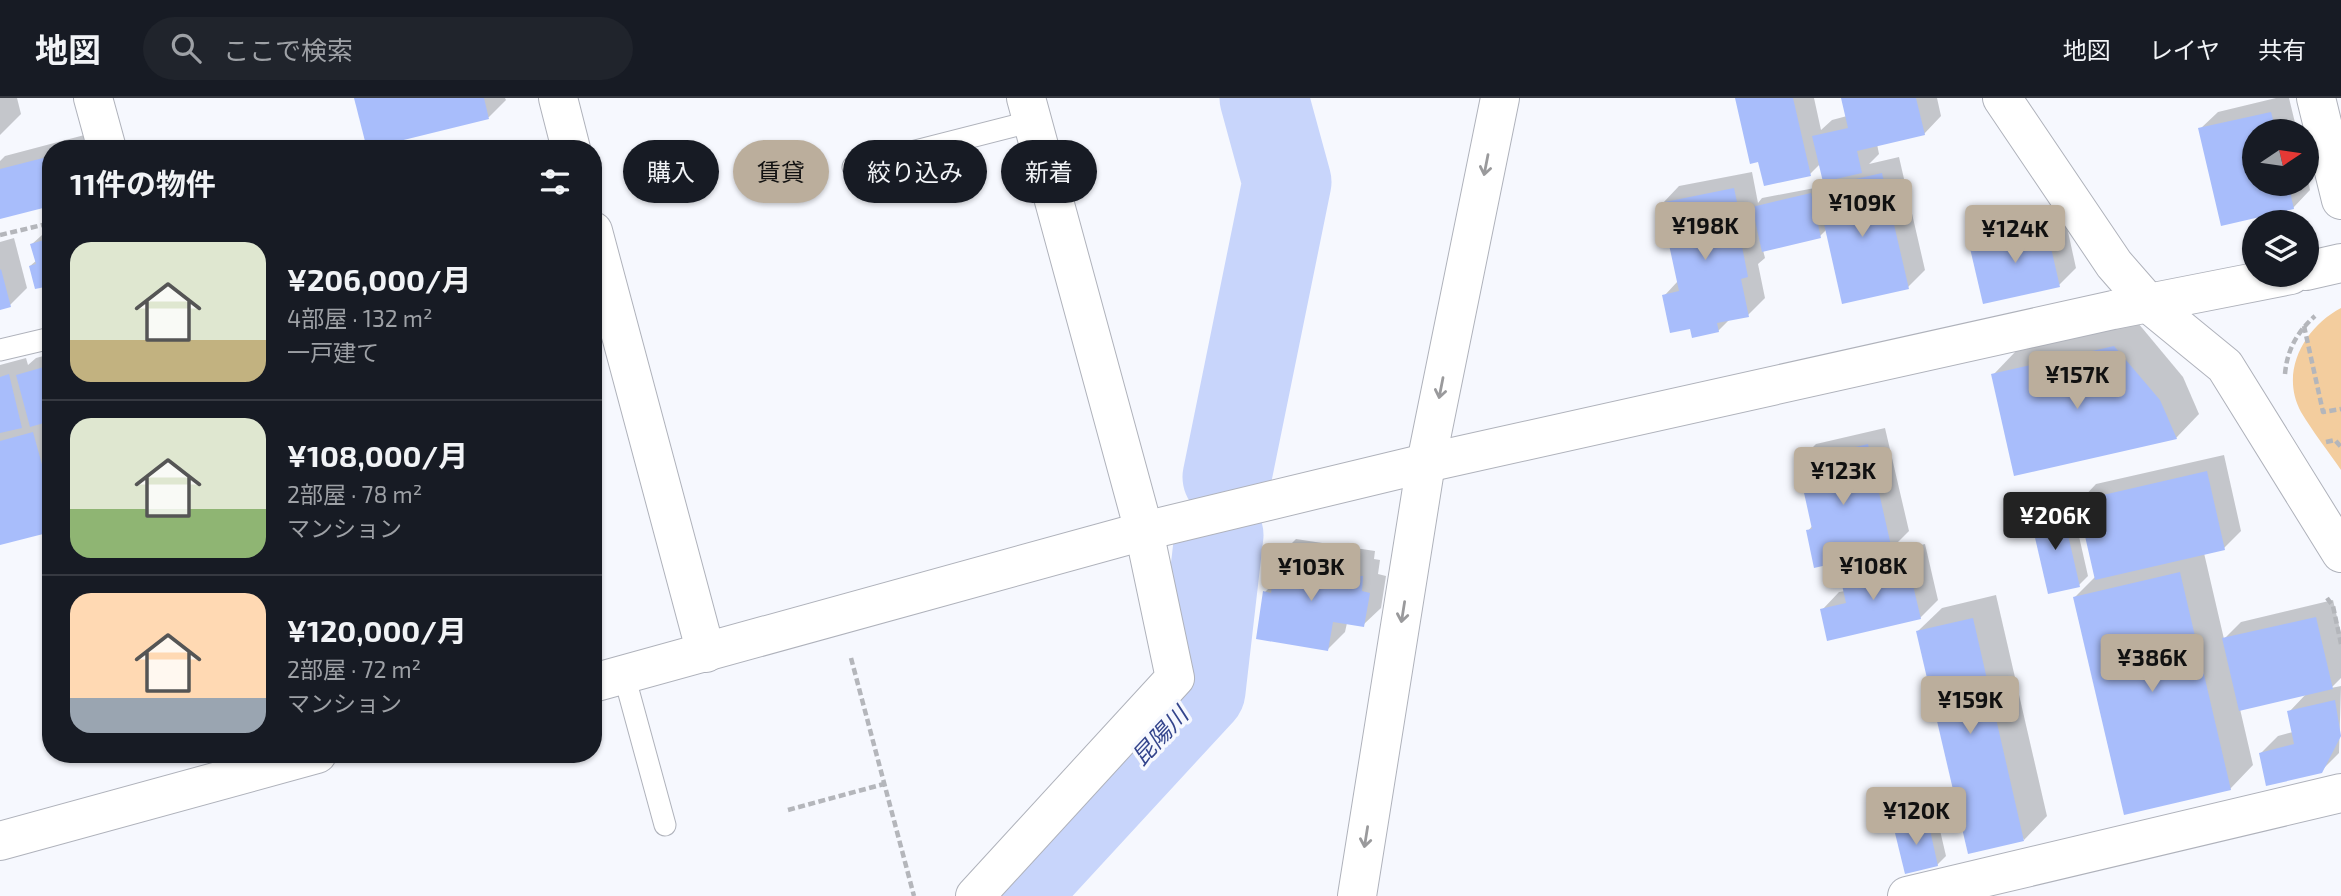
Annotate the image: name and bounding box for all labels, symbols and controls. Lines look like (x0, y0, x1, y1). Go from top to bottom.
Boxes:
search box (143, 17, 633, 80)
text: 地図 (35, 29, 101, 69)
icon: search (167, 29, 205, 67)
text: ここで検索 (223, 34, 353, 65)
text: 地図 (2063, 35, 2111, 64)
text: レイヤ (2149, 35, 2220, 64)
text: 共有 (2258, 35, 2306, 64)
north arrow (2242, 119, 2319, 196)
map controls (2242, 119, 2319, 287)
chip: 購入 (623, 140, 719, 203)
chip: 賃貸 (733, 140, 829, 203)
chip: 絞り込み (843, 140, 987, 203)
chip: 新着 (1001, 140, 1097, 203)
one-way arrow (1479, 153, 1493, 176)
icon: filters (536, 163, 574, 201)
text: 11件の物件 (70, 165, 216, 201)
pin: ¥109K (1813, 180, 1911, 239)
text: ¥109K (1828, 188, 1896, 216)
pin: ¥198K (1656, 202, 1754, 262)
pin: ¥124K (1966, 206, 2064, 265)
button: layers (2242, 210, 2319, 287)
text: ¥198K (1671, 211, 1739, 239)
text: ¥124K (1981, 214, 2049, 242)
text: ¥206,000/月 (287, 261, 472, 297)
icon: home (126, 270, 210, 354)
text: 4部屋 · 132 m² (287, 304, 433, 332)
text: 一戸建て (287, 338, 379, 366)
pin: ¥157K (2028, 352, 2126, 411)
text: ¥157K (2045, 360, 2109, 388)
one-way arrow (1434, 376, 1448, 399)
text: ¥108,000/月 (287, 437, 468, 473)
icon: home (126, 446, 210, 530)
pin: ¥123K (1794, 448, 1892, 507)
text: ¥123K (1810, 456, 1876, 484)
text: 2部屋 · 78 m² (287, 480, 422, 508)
pin: ¥206K (2006, 492, 2104, 552)
text: ¥206K (2019, 501, 2091, 529)
text: マンション (287, 514, 402, 542)
pin: ¥108K (1824, 542, 1922, 602)
pin: ¥103K (1262, 544, 1360, 603)
text: ¥108K (1839, 551, 1907, 579)
text: ¥103K (1277, 552, 1345, 580)
one-way arrow (1396, 600, 1409, 623)
text: ¥120,000/月 (287, 612, 467, 648)
icon: home (126, 621, 210, 705)
pin: ¥386K (2103, 634, 2201, 694)
text: ¥386K (2117, 643, 2187, 671)
text: 2部屋 · 72 m² (287, 655, 421, 683)
pin: ¥159K (1921, 676, 2019, 736)
text: ¥159K (1937, 685, 2003, 713)
text: マンション (287, 689, 402, 717)
water label: 昆陽川 (1126, 698, 1195, 770)
pin: ¥120K (1867, 788, 1965, 847)
text: ¥120K (1882, 796, 1950, 824)
one-way arrow (1359, 825, 1372, 848)

